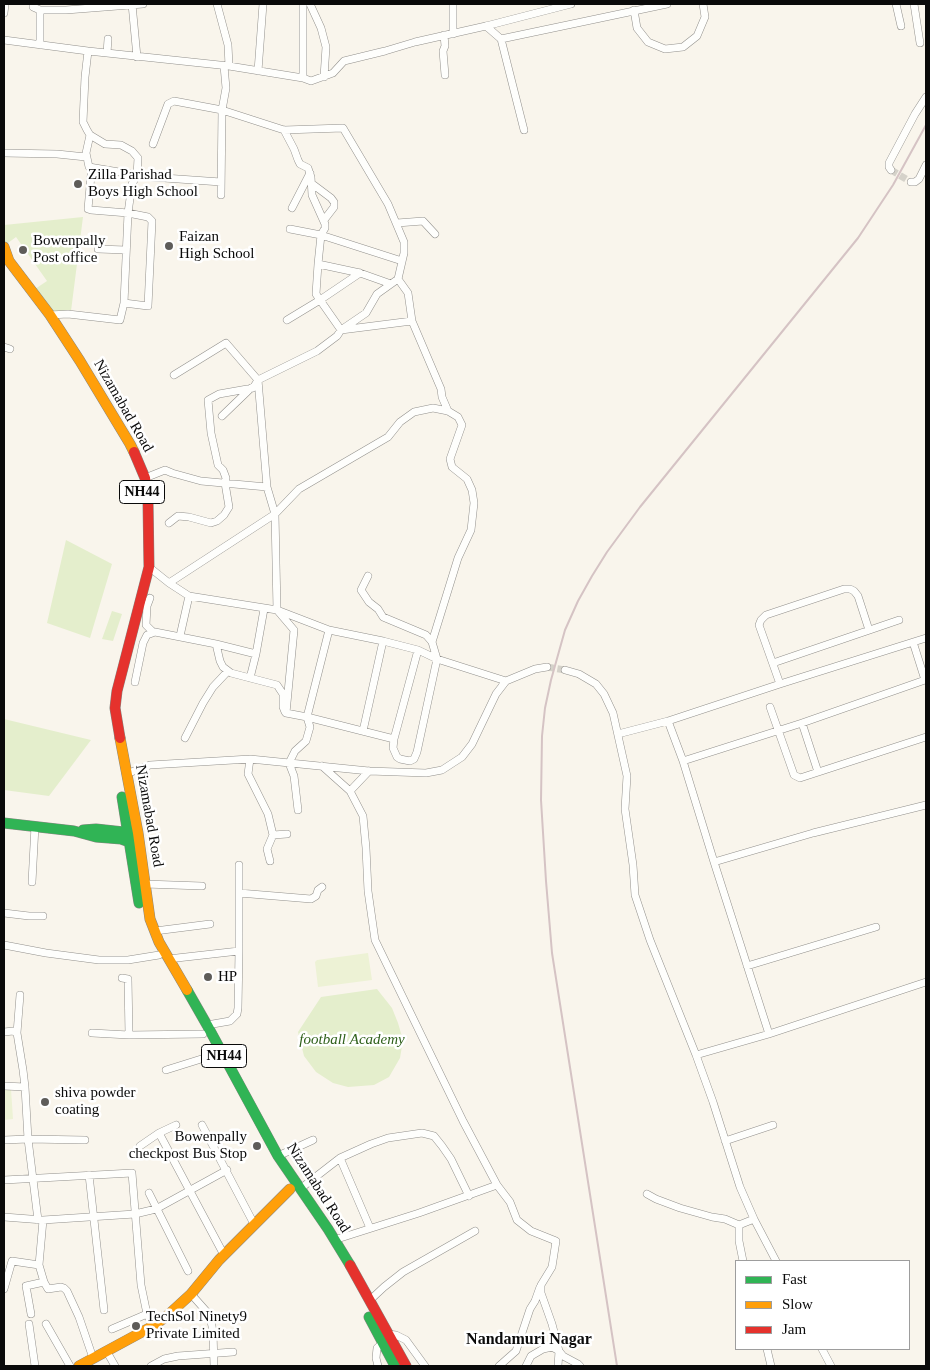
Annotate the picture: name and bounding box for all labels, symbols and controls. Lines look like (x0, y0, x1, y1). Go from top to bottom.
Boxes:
place label: Zilla Parishad Boys High School (88, 166, 198, 201)
marker: Zilla Parishad Boys High School (72, 178, 84, 190)
place label: Faizan High School (179, 228, 254, 263)
place label: Bowenpally Post office (33, 232, 105, 267)
marker: Faizan High School (163, 240, 175, 252)
marker: Bowenpally Post office (17, 244, 29, 256)
street label: Nizamabad Road (89, 357, 157, 455)
road number: NH44 (120, 481, 164, 504)
street label: Nizamabad Road (131, 763, 167, 869)
place label: HP (218, 968, 237, 986)
marker: HP (202, 971, 214, 983)
park label: football Academy (299, 1031, 405, 1049)
road number: NH44 (202, 1044, 246, 1068)
place label: shiva powder coating (55, 1084, 135, 1119)
marker: shiva powder coating (39, 1096, 51, 1108)
place label: Bowenpally checkpost Bus Stop (129, 1128, 247, 1163)
marker: Bowenpally checkpost Bus Stop (251, 1140, 263, 1152)
street label: Nizamabad Road (282, 1140, 354, 1236)
legend (735, 1260, 910, 1350)
text: Fast (782, 1271, 807, 1287)
text: Slow (782, 1296, 813, 1312)
place label: TechSol Ninety9 Private Limited (146, 1308, 247, 1343)
marker: TechSol Ninety9 Private Limited (130, 1320, 142, 1332)
text: Jam (782, 1321, 806, 1337)
district label: Nandamuri Nagar (466, 1330, 592, 1350)

